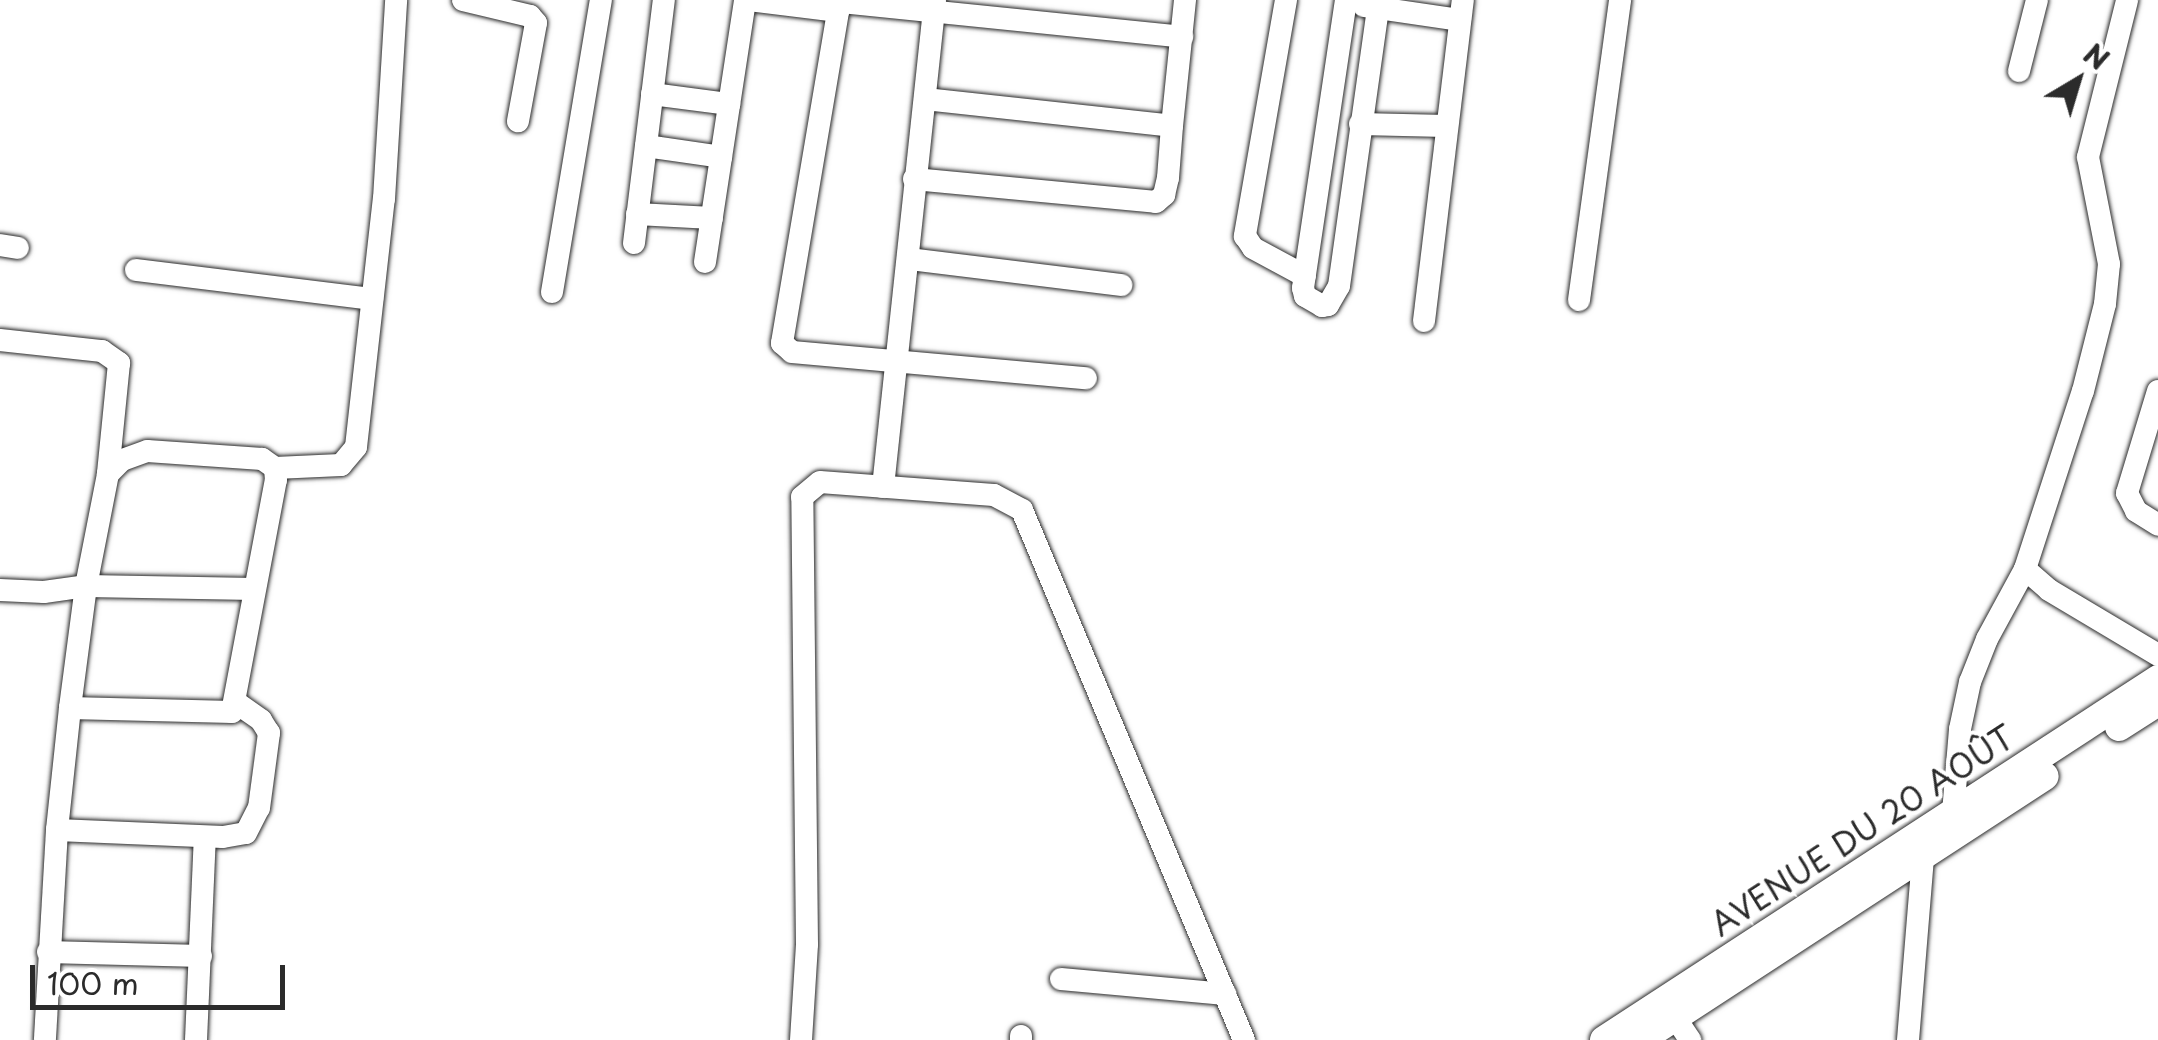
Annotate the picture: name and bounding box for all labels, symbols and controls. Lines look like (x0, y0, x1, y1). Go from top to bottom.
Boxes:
north arrow (2028, 30, 2128, 130)
text: N (2075, 32, 2119, 80)
street label: AVENUE DU 20 AOÛT (1701, 716, 2023, 944)
scale bar (35, 945, 290, 1007)
text: 100 m (47, 960, 139, 1005)

